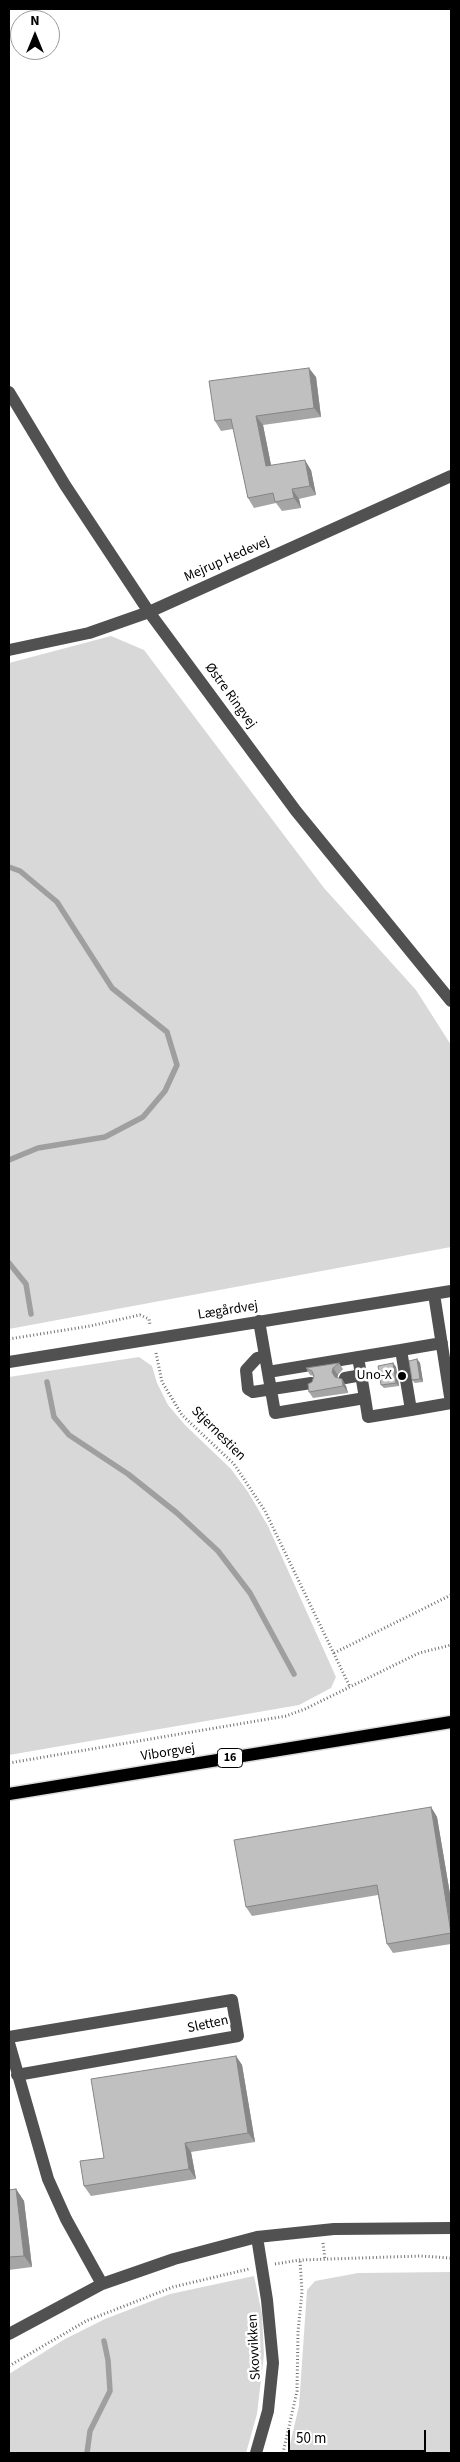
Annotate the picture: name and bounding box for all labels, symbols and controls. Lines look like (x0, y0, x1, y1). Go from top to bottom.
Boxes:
north arrow (10, 10, 60, 60)
text: N (30, 11, 40, 31)
street label: Mejrup Hedevej (182, 534, 272, 586)
street label: Østre Ringvej (201, 660, 259, 732)
street label: Lægårdvej (197, 1298, 259, 1324)
place label: Uno-X (356, 1368, 392, 1384)
marker: Uno-X (396, 1370, 408, 1382)
street label: Stjernestien (187, 1403, 249, 1465)
street label: Viborgvej (140, 1740, 196, 1766)
road number: 16 (218, 1749, 242, 1768)
street label: Sletten (186, 2012, 230, 2038)
street label: Skovvikken (245, 2313, 265, 2381)
scale bar (290, 2420, 428, 2452)
text: 50 m (296, 2428, 326, 2449)

